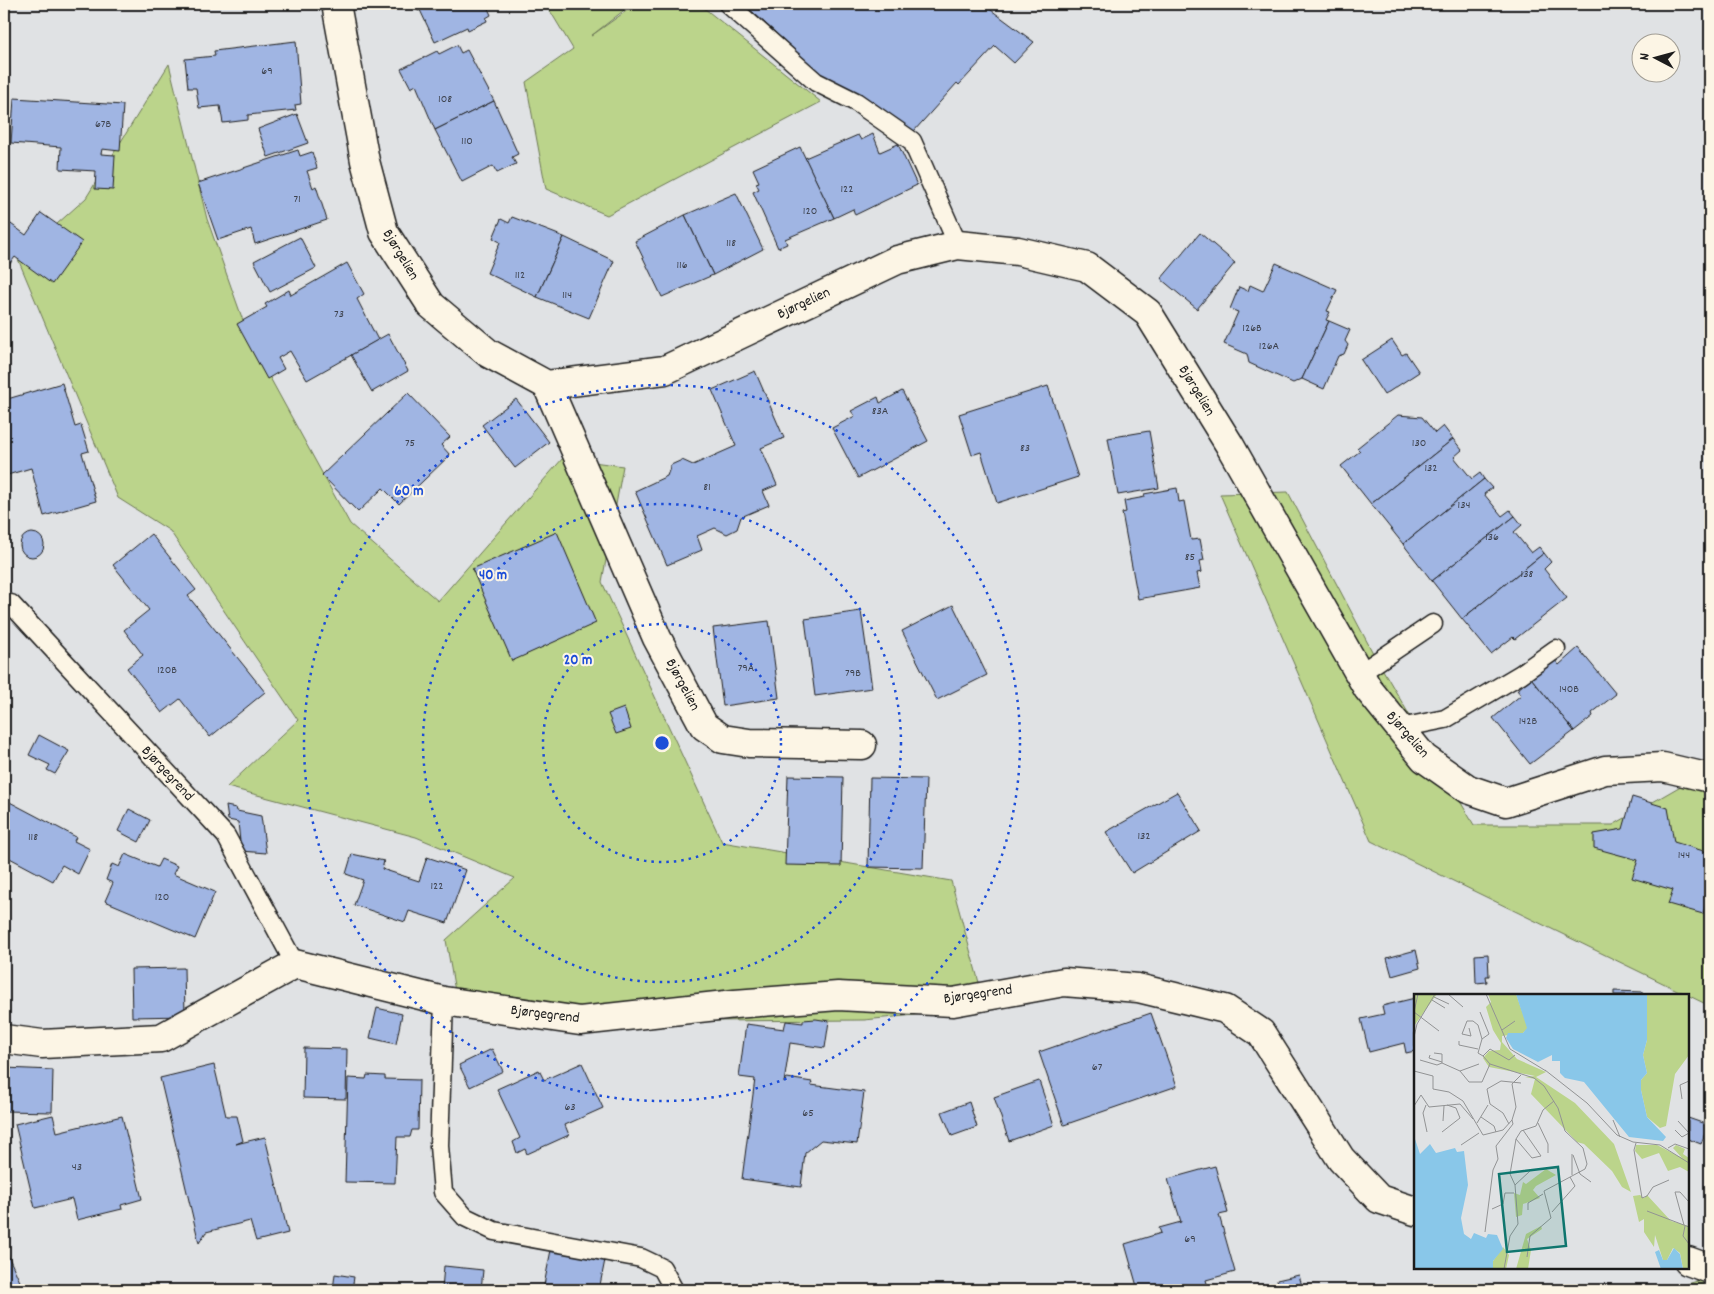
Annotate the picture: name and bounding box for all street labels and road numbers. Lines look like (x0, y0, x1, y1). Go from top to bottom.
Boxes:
street label: Bjørgelien (376, 225, 424, 285)
street label: Bjørgelien (774, 282, 834, 326)
street label: Bjørgelien (1172, 361, 1220, 421)
street label: Bjørgelien (659, 655, 705, 715)
street label: Bjørgelien (1380, 707, 1434, 764)
street label: Bjørgegrend (135, 741, 199, 807)
street label: Bjørgegrend (942, 979, 1014, 1011)
street label: Bjørgegrend (509, 1000, 581, 1030)

